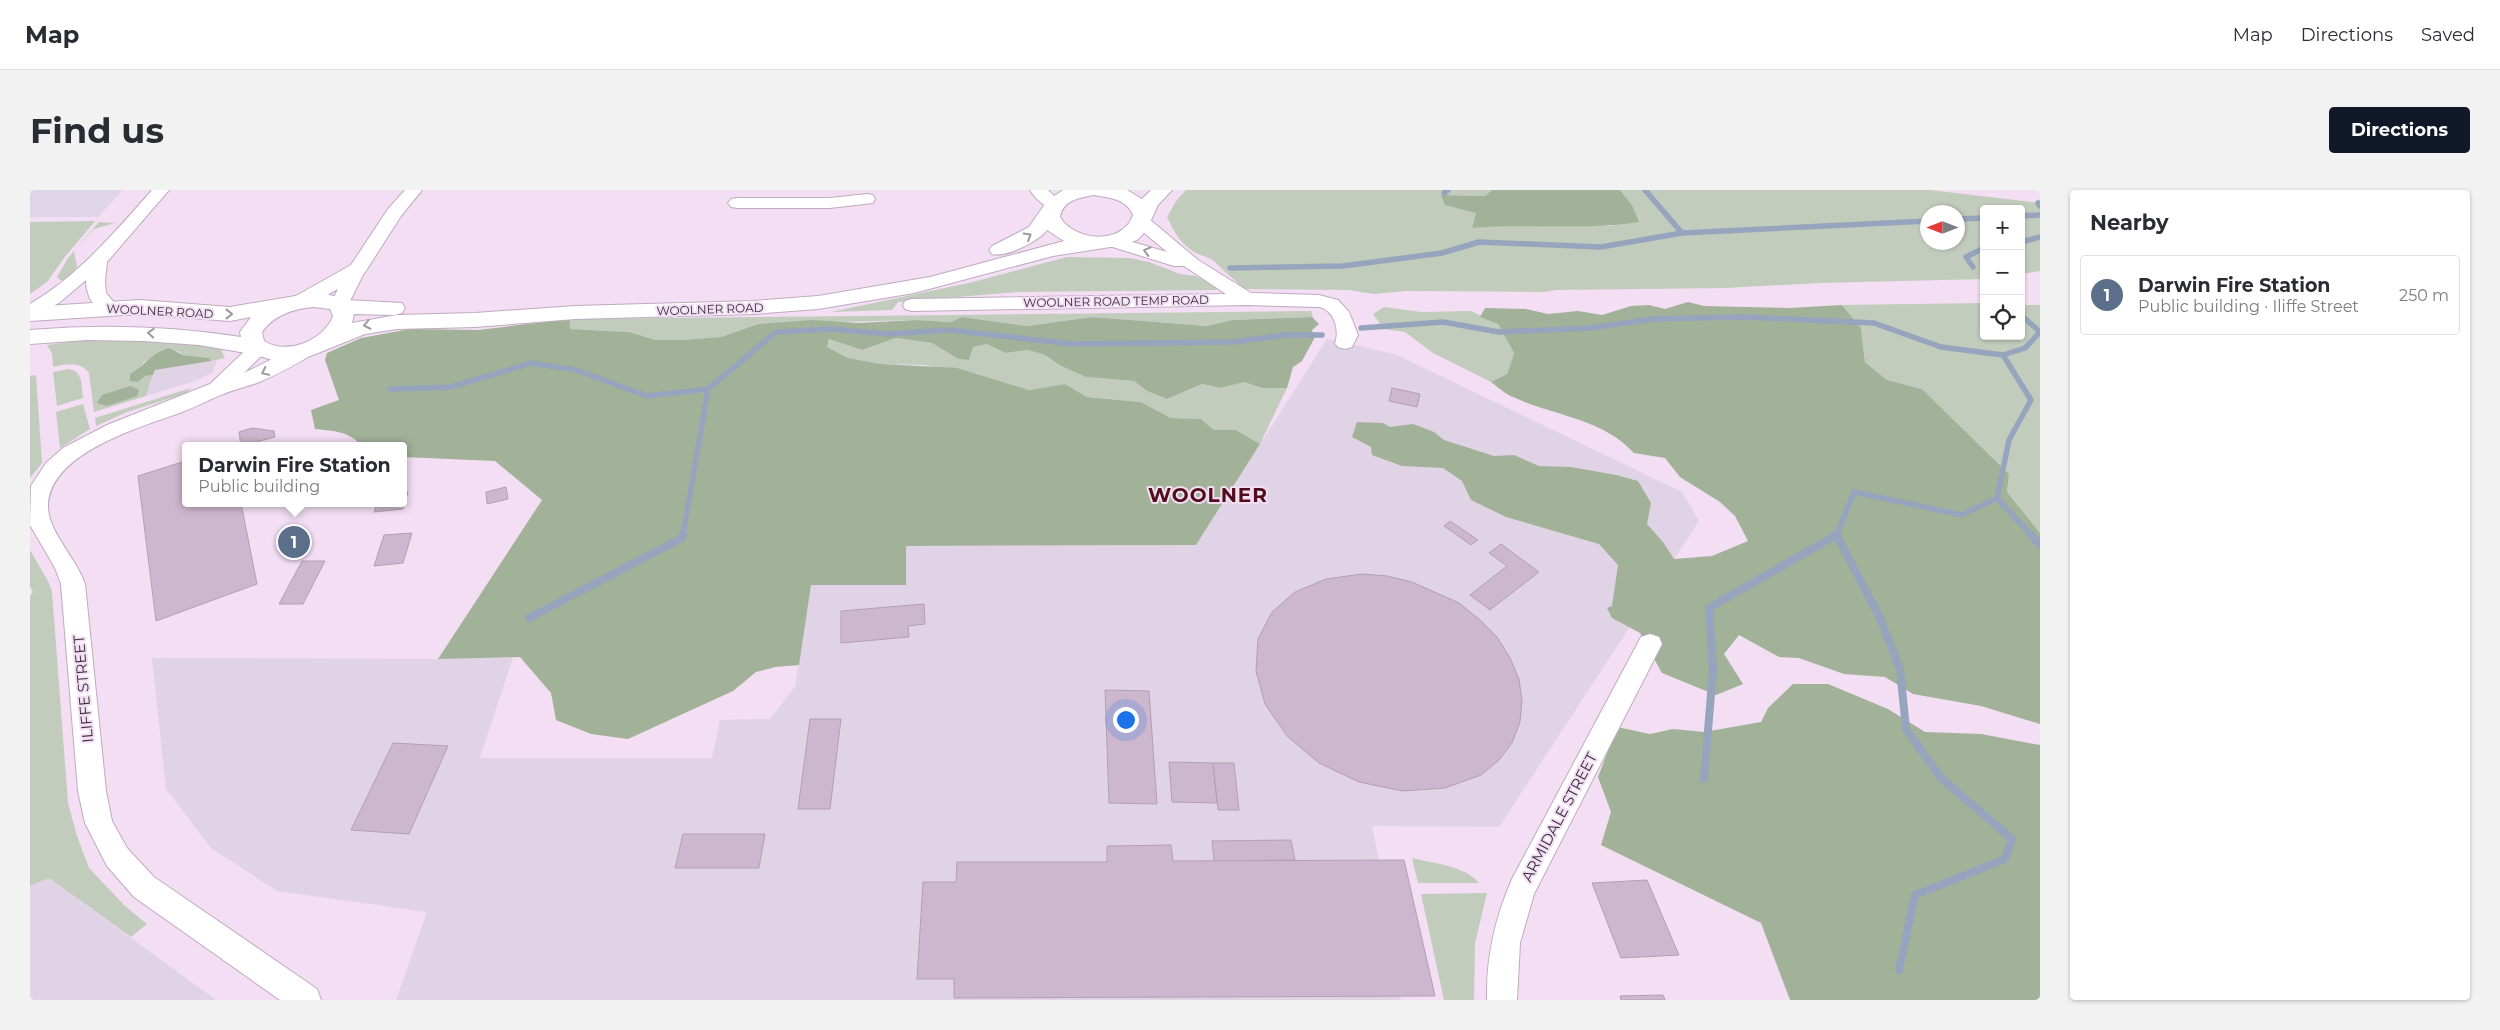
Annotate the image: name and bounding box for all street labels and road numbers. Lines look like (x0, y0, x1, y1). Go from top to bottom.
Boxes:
street label: WOOLNER ROAD TEMP ROAD (1023, 292, 1209, 310)
street label: WOOLNER ROAD (656, 300, 764, 318)
street label: WOOLNER ROAD (106, 301, 214, 321)
street label: ILIFFE STREET (69, 634, 97, 744)
street label: ARMIDALE STREET (1517, 749, 1601, 885)

